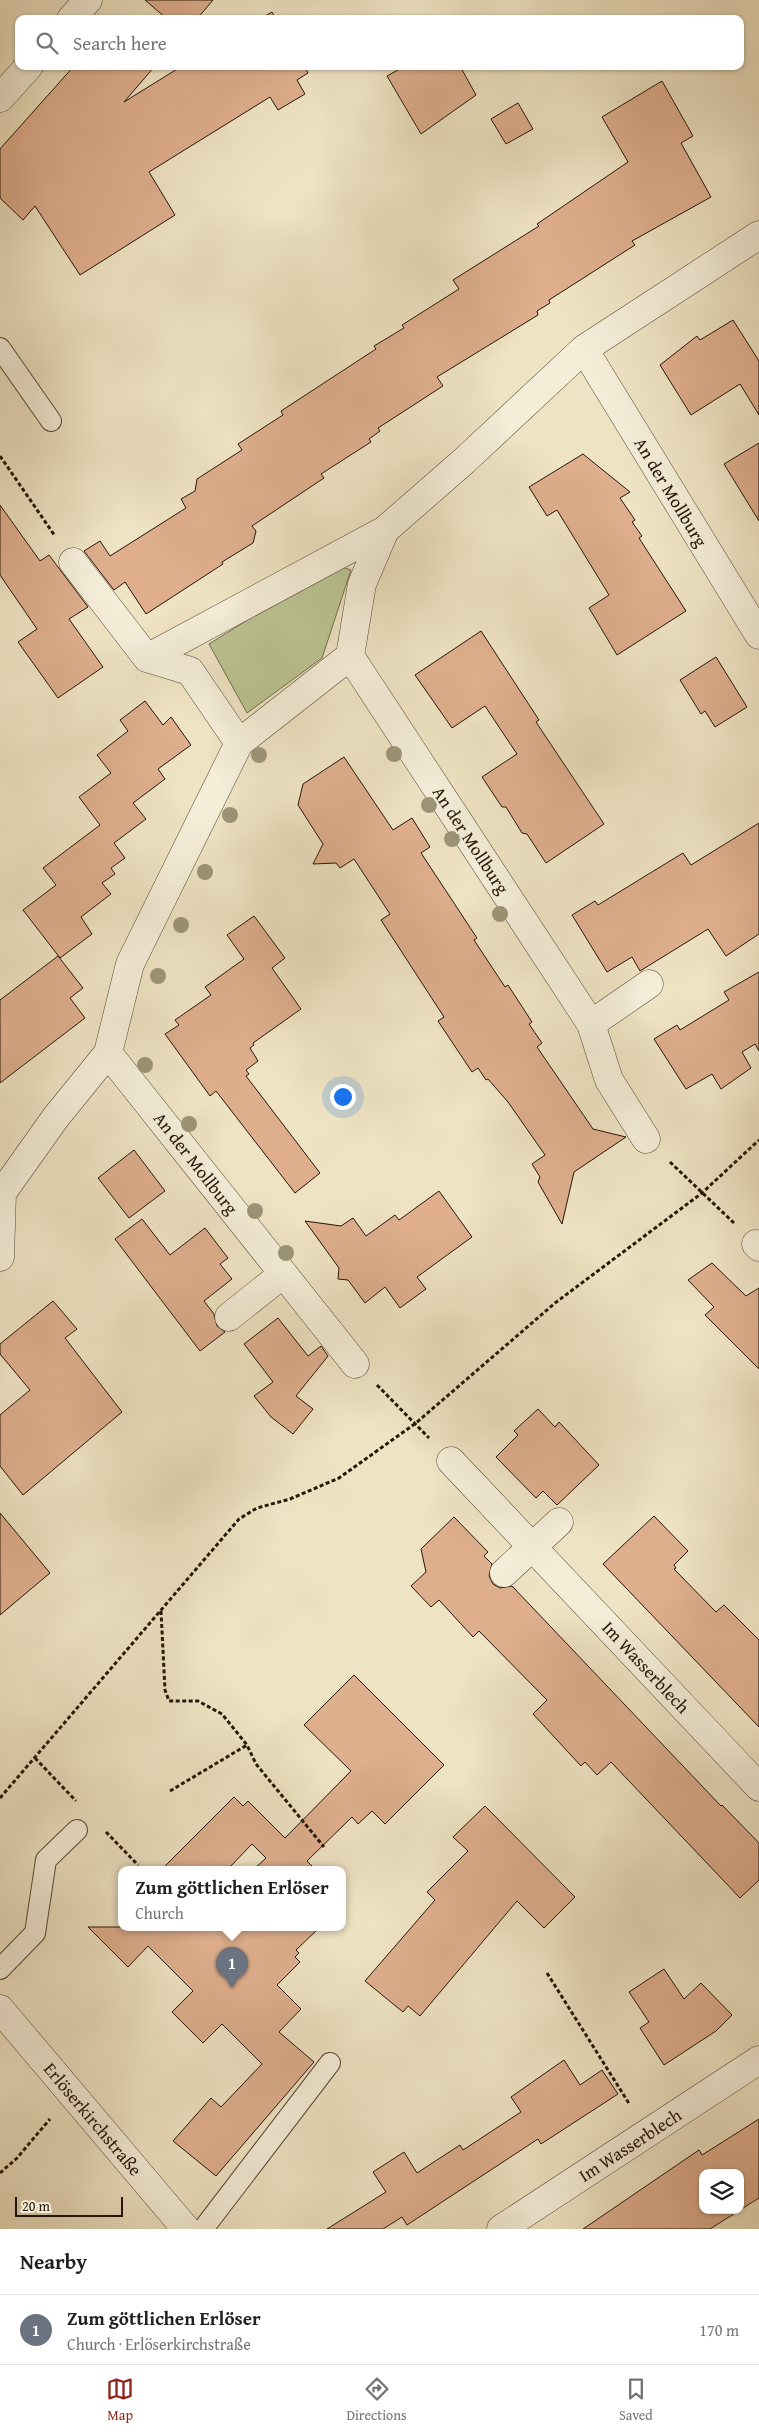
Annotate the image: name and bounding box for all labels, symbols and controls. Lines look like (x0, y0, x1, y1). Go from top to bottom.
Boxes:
search box (15, 15, 744, 70)
icon: search (33, 29, 61, 57)
text: Search here (73, 29, 167, 57)
street label: An der Mollburg (628, 432, 714, 552)
street label: An der Mollburg (426, 781, 516, 899)
your location (330, 1084, 356, 1110)
street label: An der Mollburg (147, 1106, 245, 1220)
street label: Im Wasserblech (596, 1615, 696, 1719)
popup (118, 1866, 346, 1931)
text: Zum göttlichen Erlöser (135, 1873, 329, 1901)
text: Church (135, 1901, 184, 1925)
pin: 1 (216, 1947, 248, 1988)
street label: Erlöserkirchstraße (37, 2056, 149, 2182)
street label: Im Wasserblech (573, 2102, 687, 2188)
map controls (699, 2169, 744, 2214)
button: layers (699, 2169, 744, 2214)
scale bar (15, 2194, 122, 2217)
text: 20 m (22, 2196, 50, 2216)
text: Nearby (20, 2246, 87, 2277)
text: Zum göttlichen Erlöser (67, 2304, 261, 2332)
text: 1 (32, 2318, 40, 2342)
text: 170 m (699, 2318, 739, 2342)
text: Church · Erlöserkirchstraße (67, 2332, 251, 2356)
tab: Map (106, 2375, 134, 2425)
tab: Directions (346, 2375, 407, 2425)
tab: Saved (619, 2375, 653, 2425)

